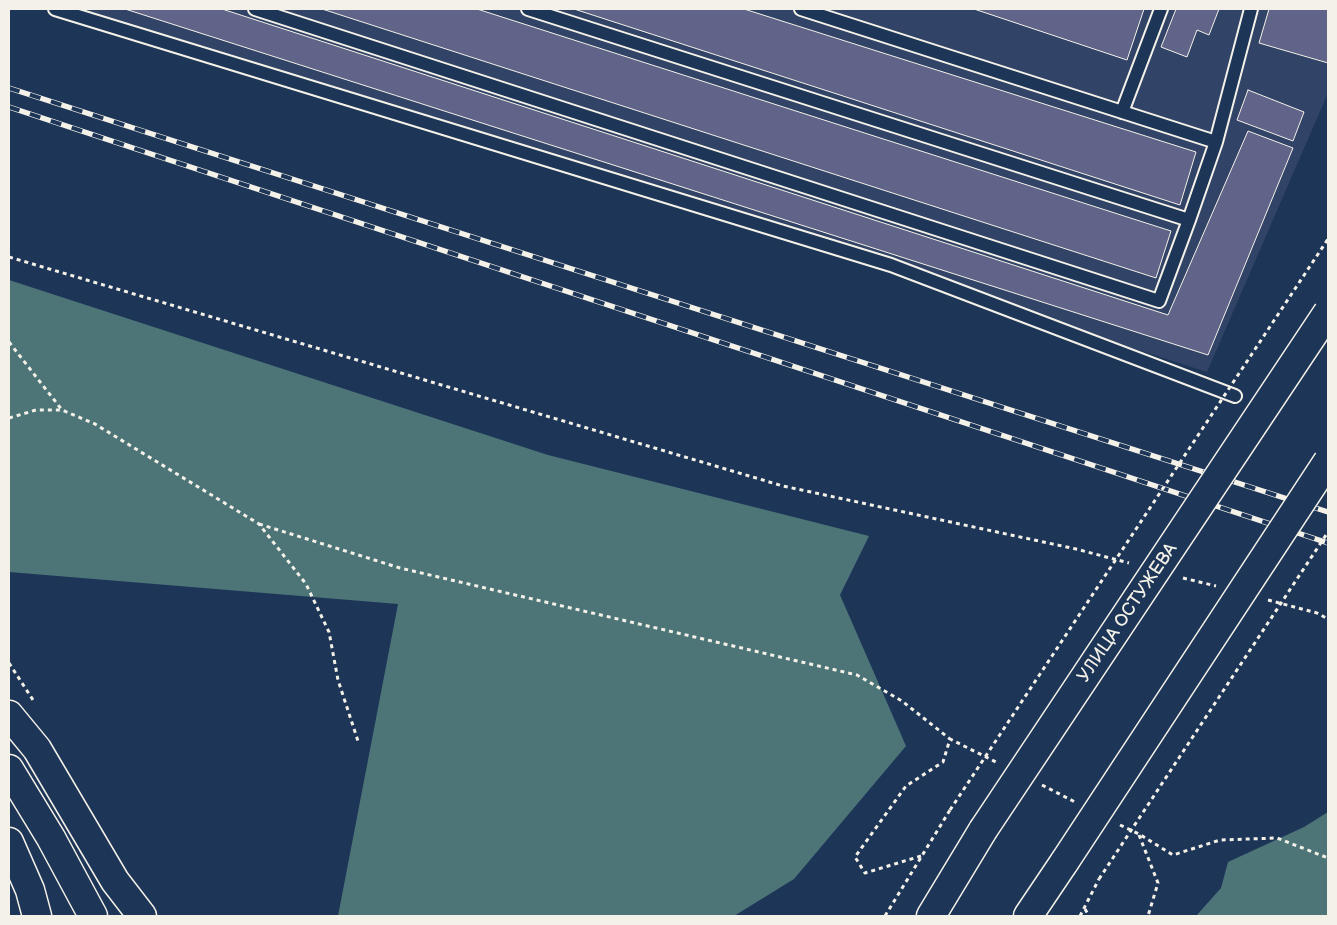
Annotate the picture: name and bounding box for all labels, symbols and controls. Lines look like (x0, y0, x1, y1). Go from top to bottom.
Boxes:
street label: УЛИЦА ОСТУЖЕВА (1073, 539, 1183, 687)

